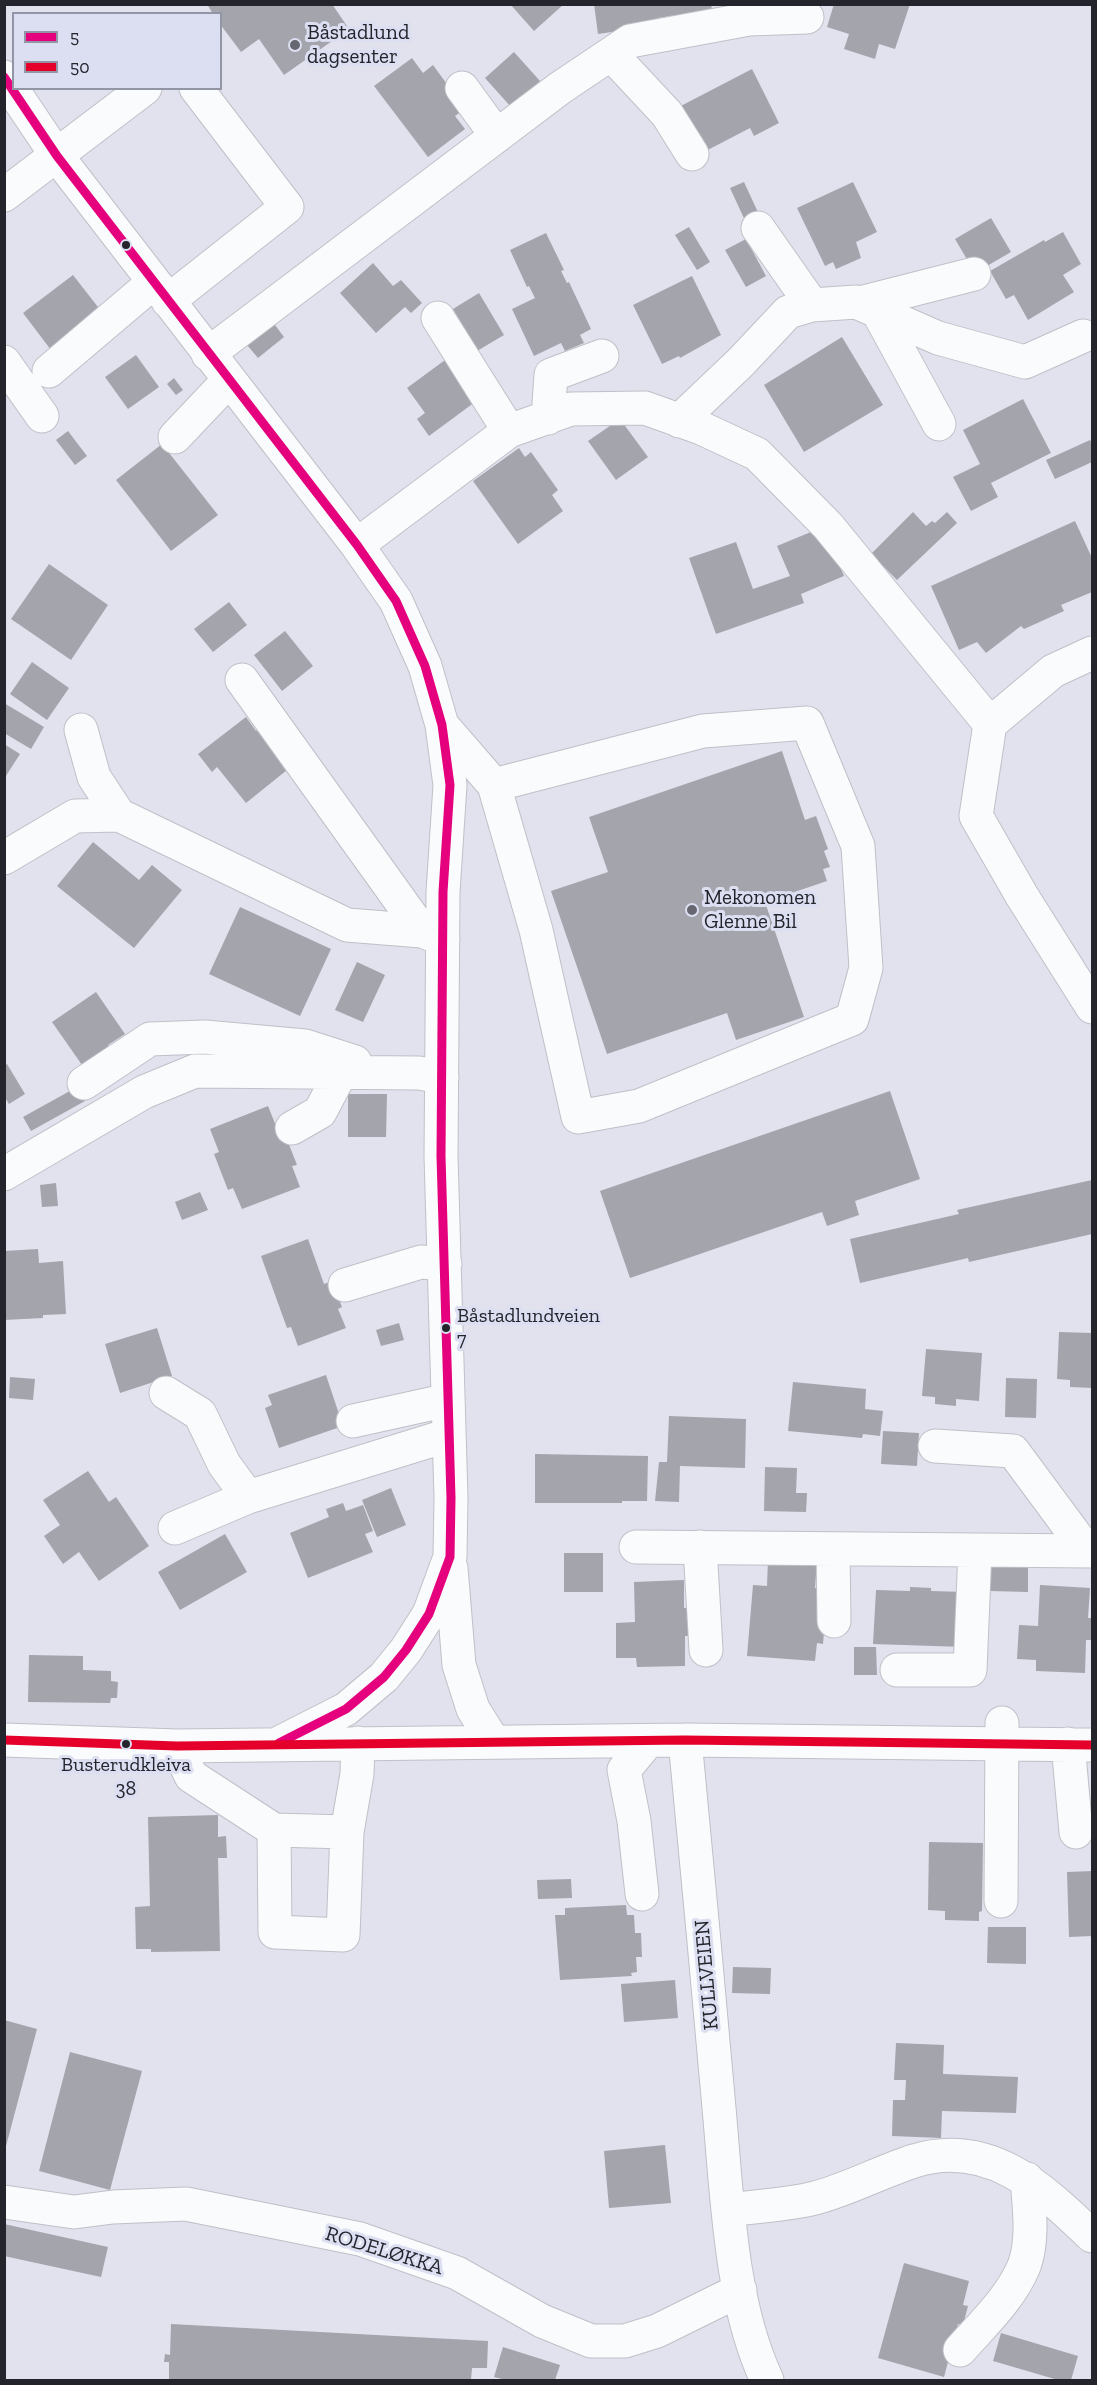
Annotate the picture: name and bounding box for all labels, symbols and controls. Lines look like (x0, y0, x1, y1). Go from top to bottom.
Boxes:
legend (12, 12, 222, 90)
place label: Båstadlund dagsenter (307, 20, 409, 70)
text: 5 (70, 26, 79, 48)
marker: Båstadlund dagsenter (288, 38, 302, 52)
text: 50 (70, 56, 90, 78)
unlabelled marker (120, 239, 132, 251)
place label: Mekonomen Glenne Bil (704, 885, 816, 935)
marker: Mekonomen Glenne Bil (685, 903, 699, 917)
place label: Båstadlundveien 7 (457, 1304, 600, 1351)
marker: Båstadlundveien 7 (440, 1322, 452, 1334)
marker: Busterudkleiva 38 (120, 1738, 132, 1750)
place label: Busterudkleiva 38 (61, 1753, 191, 1800)
street label: KULLVEIEN (690, 1919, 724, 2031)
street label: RODELØKKA (322, 2221, 446, 2281)

